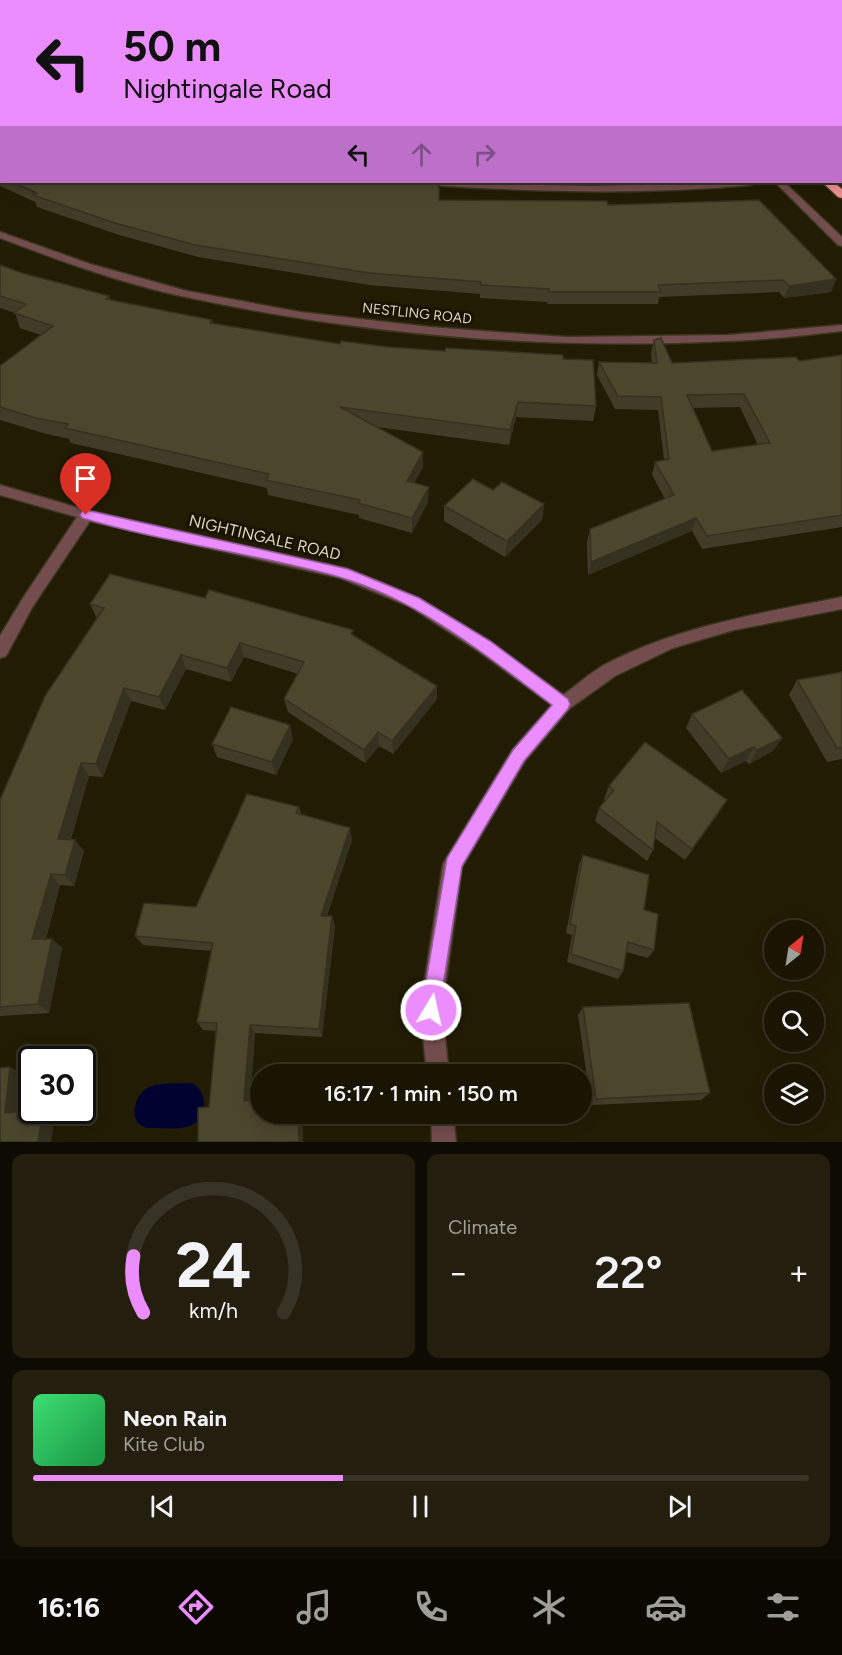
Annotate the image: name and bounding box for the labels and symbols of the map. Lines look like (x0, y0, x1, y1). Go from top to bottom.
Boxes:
street label: NESTLING ROAD (361, 299, 473, 328)
pin (60, 453, 111, 515)
street label: NIGHTINGALE ROAD (187, 511, 343, 564)
north arrow (764, 920, 824, 980)
position arrow (399, 978, 463, 1042)
speed limit sign: 30 (18, 1046, 96, 1124)

